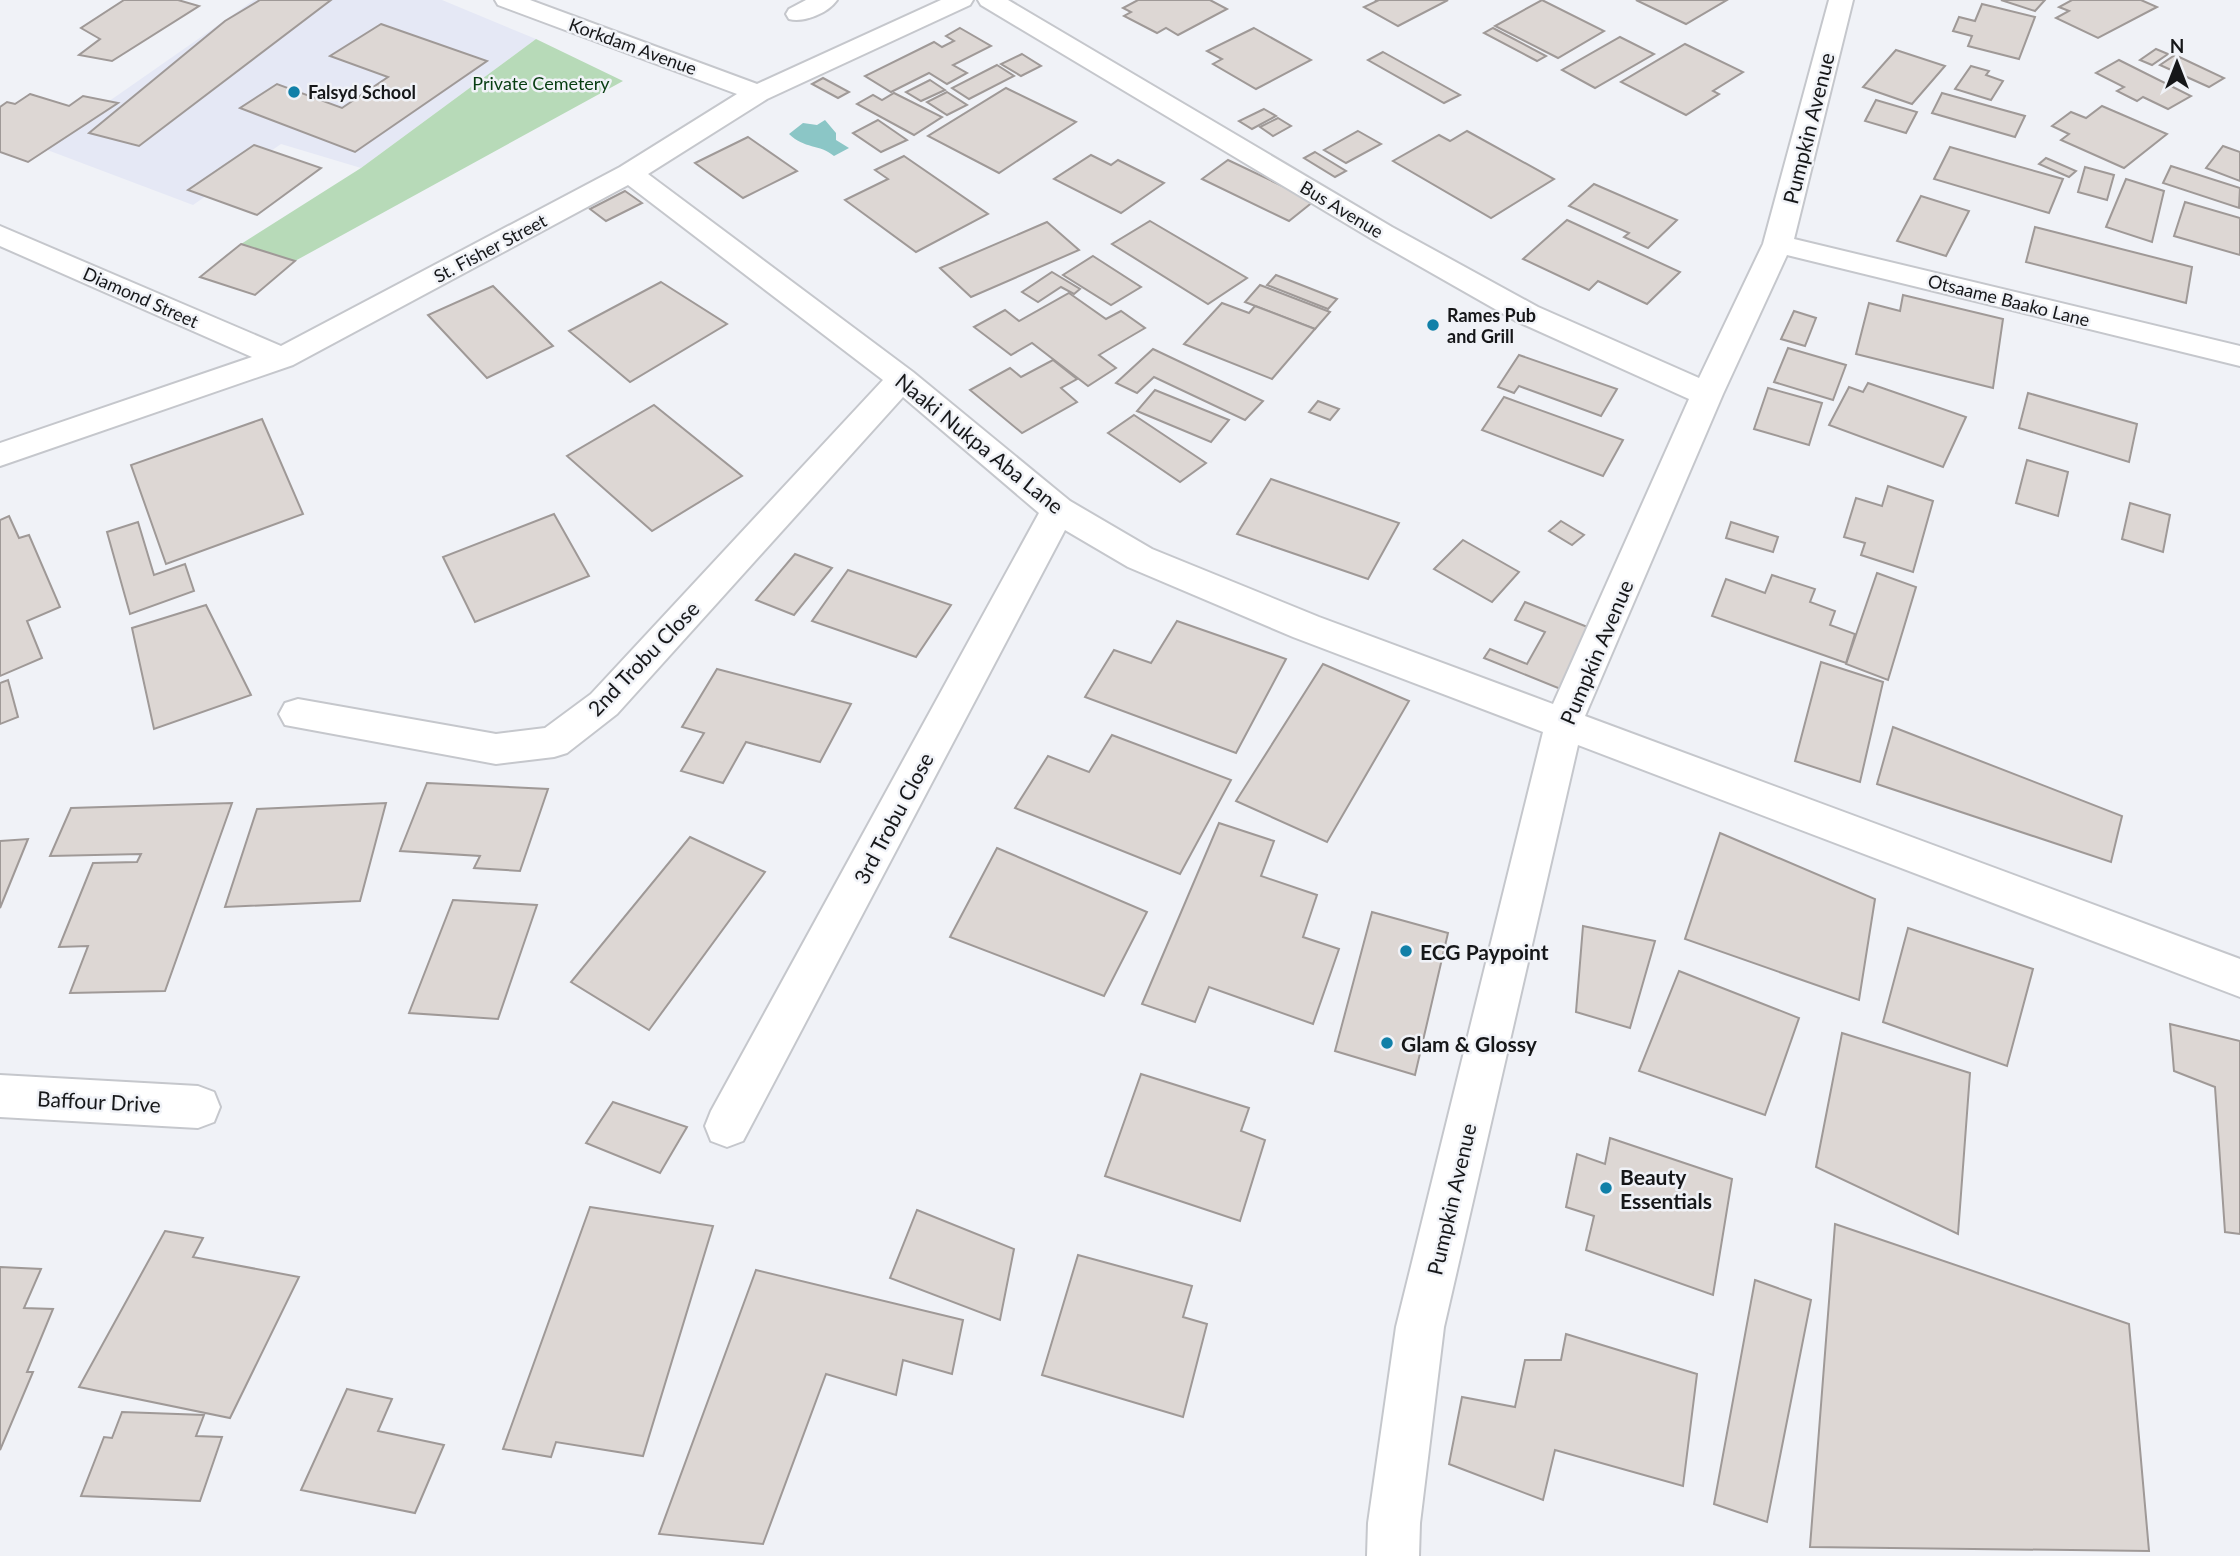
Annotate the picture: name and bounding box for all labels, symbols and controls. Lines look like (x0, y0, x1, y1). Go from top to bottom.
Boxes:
street label: Korkdam Avenue (566, 13, 700, 79)
north arrow (2142, 28, 2212, 98)
text: N (2170, 34, 2184, 57)
street label: Pumpkin Avenue (1777, 50, 1839, 206)
park label: Private Cemetery (472, 72, 610, 94)
place label: Falsyd School (308, 81, 416, 103)
marker: Falsyd School (286, 84, 302, 100)
street label: Bus Avenue (1297, 176, 1387, 242)
street label: St. Fisher Street (430, 209, 551, 287)
street label: Diamond Street (80, 262, 203, 332)
street label: Otsaame Baako Lane (1926, 269, 2092, 331)
place label: Rames Pub and Grill (1447, 304, 1536, 347)
marker: Rames Pub and Grill (1425, 317, 1441, 333)
street label: Naaki Nukpa Aba Lane (891, 368, 1069, 518)
street label: Pumpkin Avenue (1554, 576, 1638, 728)
street label: 2nd Trobu Close (582, 596, 704, 720)
street label: 3rd Trobu Close (848, 748, 938, 888)
place label: ECG Paypoint (1420, 939, 1549, 964)
marker: ECG Paypoint (1398, 943, 1414, 959)
place label: Glam & Glossy (1401, 1031, 1538, 1056)
marker: Glam & Glossy (1379, 1035, 1395, 1051)
street label: Baffour Drive (37, 1085, 161, 1117)
street label: Pumpkin Avenue (1421, 1121, 1481, 1277)
place label: Beauty Essentials (1620, 1164, 1712, 1213)
marker: Beauty Essentials (1598, 1180, 1614, 1196)

